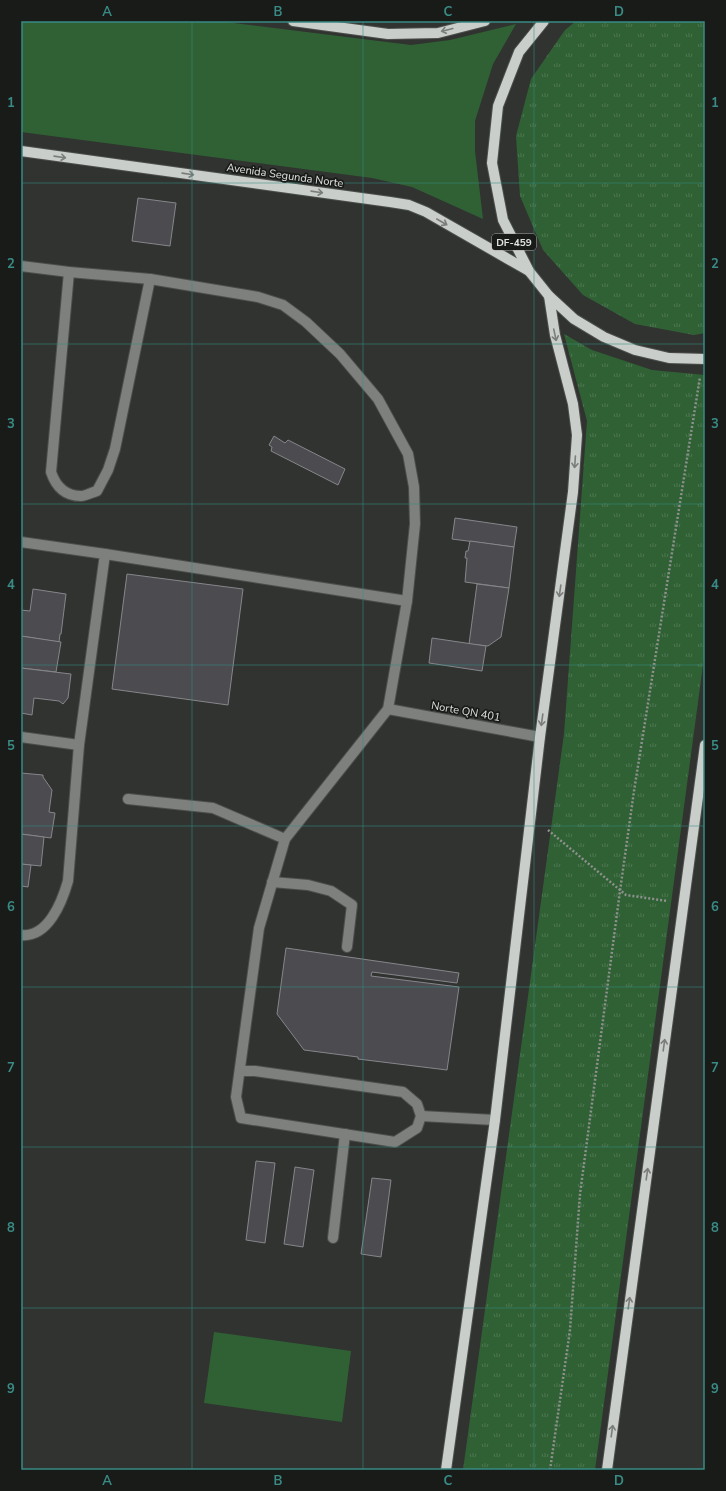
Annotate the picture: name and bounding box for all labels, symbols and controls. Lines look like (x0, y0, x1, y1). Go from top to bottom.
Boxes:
text: A (102, 3, 112, 21)
text: B (274, 3, 283, 21)
text: C (444, 3, 453, 21)
text: D (614, 3, 624, 21)
one-way arrow (441, 27, 454, 35)
text: 1 (7, 94, 15, 112)
text: 1 (711, 94, 719, 112)
one-way arrow (53, 153, 66, 160)
street label: Avenida Segunda Norte (226, 160, 344, 191)
one-way arrow (182, 170, 195, 178)
one-way arrow (310, 188, 323, 196)
one-way arrow (436, 218, 448, 226)
road number: DF-459 (492, 234, 536, 250)
text: 2 (7, 255, 15, 273)
text: 2 (711, 255, 719, 273)
one-way arrow (551, 328, 559, 341)
text: 3 (7, 415, 15, 433)
text: 3 (711, 415, 719, 433)
one-way arrow (571, 455, 578, 468)
text: 4 (7, 576, 15, 594)
text: 4 (711, 576, 719, 594)
one-way arrow (556, 584, 564, 597)
street label: Norte QN 401 (430, 698, 502, 725)
one-way arrow (538, 713, 546, 726)
text: 5 (7, 737, 15, 755)
text: 5 (711, 737, 719, 755)
text: 6 (7, 898, 15, 916)
text: 6 (711, 898, 719, 916)
one-way arrow (660, 1039, 668, 1052)
text: 7 (7, 1059, 15, 1077)
text: 7 (711, 1059, 719, 1077)
one-way arrow (643, 1168, 651, 1181)
text: 8 (7, 1219, 15, 1237)
text: 8 (711, 1219, 719, 1237)
one-way arrow (626, 1296, 633, 1309)
text: 9 (7, 1380, 15, 1398)
text: 9 (711, 1380, 719, 1398)
one-way arrow (608, 1425, 616, 1438)
text: A (102, 1472, 112, 1490)
text: B (274, 1472, 283, 1490)
text: C (444, 1472, 453, 1490)
text: D (614, 1472, 624, 1490)

